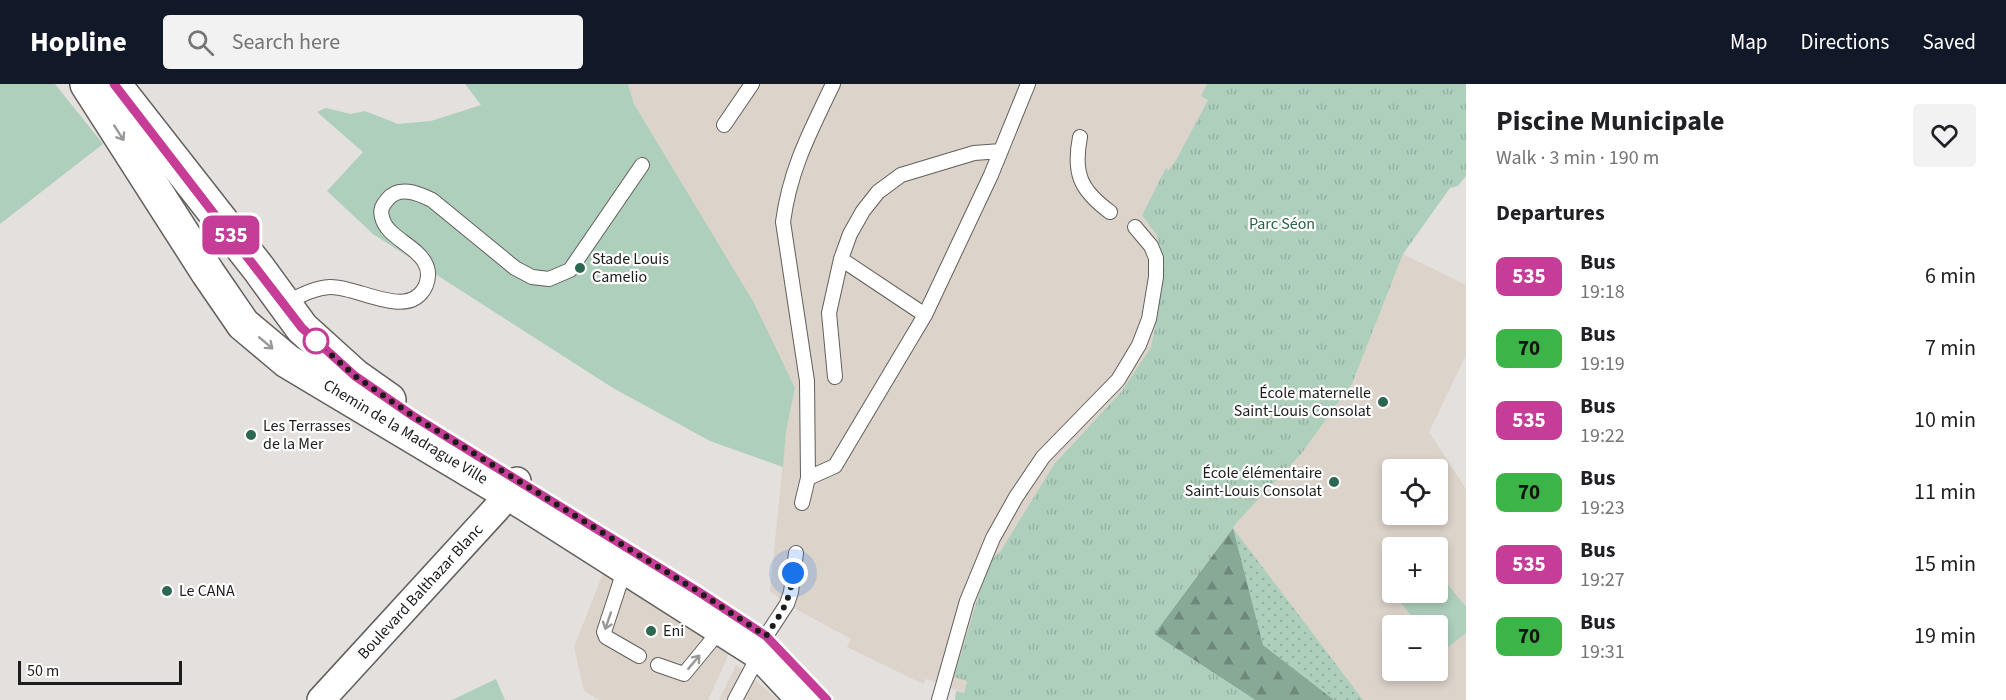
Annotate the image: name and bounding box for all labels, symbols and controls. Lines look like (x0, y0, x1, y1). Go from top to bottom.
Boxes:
search box (163, 15, 583, 69)
text: Hopline (30, 22, 127, 62)
icon: search (184, 26, 217, 59)
text: Search here (232, 26, 340, 58)
text: Map (1730, 27, 1768, 57)
text: Directions (1801, 27, 1889, 57)
text: Saved (1922, 27, 1976, 57)
text: Piscine Municipale (1496, 101, 1725, 141)
button: heart (1913, 104, 1976, 167)
one-way arrow (113, 124, 125, 141)
text: Walk · 3 min · 190 m (1496, 144, 1659, 172)
text: Departures (1496, 197, 1605, 229)
park label: Parc Séon (1249, 213, 1315, 235)
line badge: 535 (196, 216, 266, 254)
text: 535 (214, 220, 248, 250)
text: Bus (1580, 246, 1616, 278)
place label: Stade Louis Camelio (592, 248, 669, 288)
text: 6 min (1925, 260, 1976, 292)
marker: Stade Louis Camelio (573, 261, 587, 275)
text: 535 (1512, 261, 1546, 291)
text: 19:18 (1580, 278, 1625, 306)
text: Bus (1580, 318, 1616, 350)
unlabelled marker (303, 328, 329, 354)
text: 7 min (1925, 332, 1976, 364)
text: 70 (1518, 333, 1540, 363)
one-way arrow (258, 337, 274, 350)
text: 19:19 (1580, 350, 1625, 378)
street label: Chemin de la Madrague Ville (319, 374, 492, 490)
place label: École maternelle Saint-Louis Consolat (1234, 382, 1372, 422)
text: Bus (1580, 390, 1616, 422)
marker: École maternelle Saint-Louis Consolat (1376, 395, 1390, 409)
text: 10 min (1914, 404, 1976, 436)
text: 535 (1512, 405, 1546, 435)
place label: Les Terrasses de la Mer (263, 415, 351, 455)
text: 19:22 (1580, 422, 1625, 450)
marker: Les Terrasses de la Mer (244, 428, 258, 442)
map controls (1382, 459, 1448, 681)
button: locate (1382, 459, 1448, 525)
place label: École élémentaire Saint-Louis Consolat (1185, 462, 1323, 502)
text: Bus (1580, 462, 1616, 494)
marker: École élémentaire Saint-Louis Consolat (1327, 475, 1341, 489)
text: 11 min (1914, 476, 1976, 508)
text: 70 (1518, 477, 1540, 507)
text: 19:23 (1580, 494, 1625, 522)
street label: Boulevard Balthazar Blanc (353, 519, 488, 664)
text: Bus (1580, 534, 1616, 566)
button: + (1382, 537, 1448, 603)
text: 15 min (1914, 548, 1976, 580)
text: 535 (1512, 549, 1546, 579)
your location (778, 558, 808, 588)
text: 19:27 (1580, 566, 1625, 594)
place label: Le CANA (179, 580, 235, 602)
marker: Le CANA (160, 584, 174, 598)
text: Bus (1580, 606, 1616, 638)
one-way arrow (602, 611, 613, 630)
button: − (1382, 615, 1448, 681)
place label: Eni (663, 620, 684, 642)
text: 19 min (1914, 620, 1976, 652)
text: 70 (1518, 621, 1540, 651)
marker: Eni (644, 624, 658, 638)
text: 19:31 (1580, 638, 1625, 666)
one-way arrow (687, 654, 700, 670)
scale bar (18, 658, 182, 686)
text: 50 m (27, 660, 59, 682)

